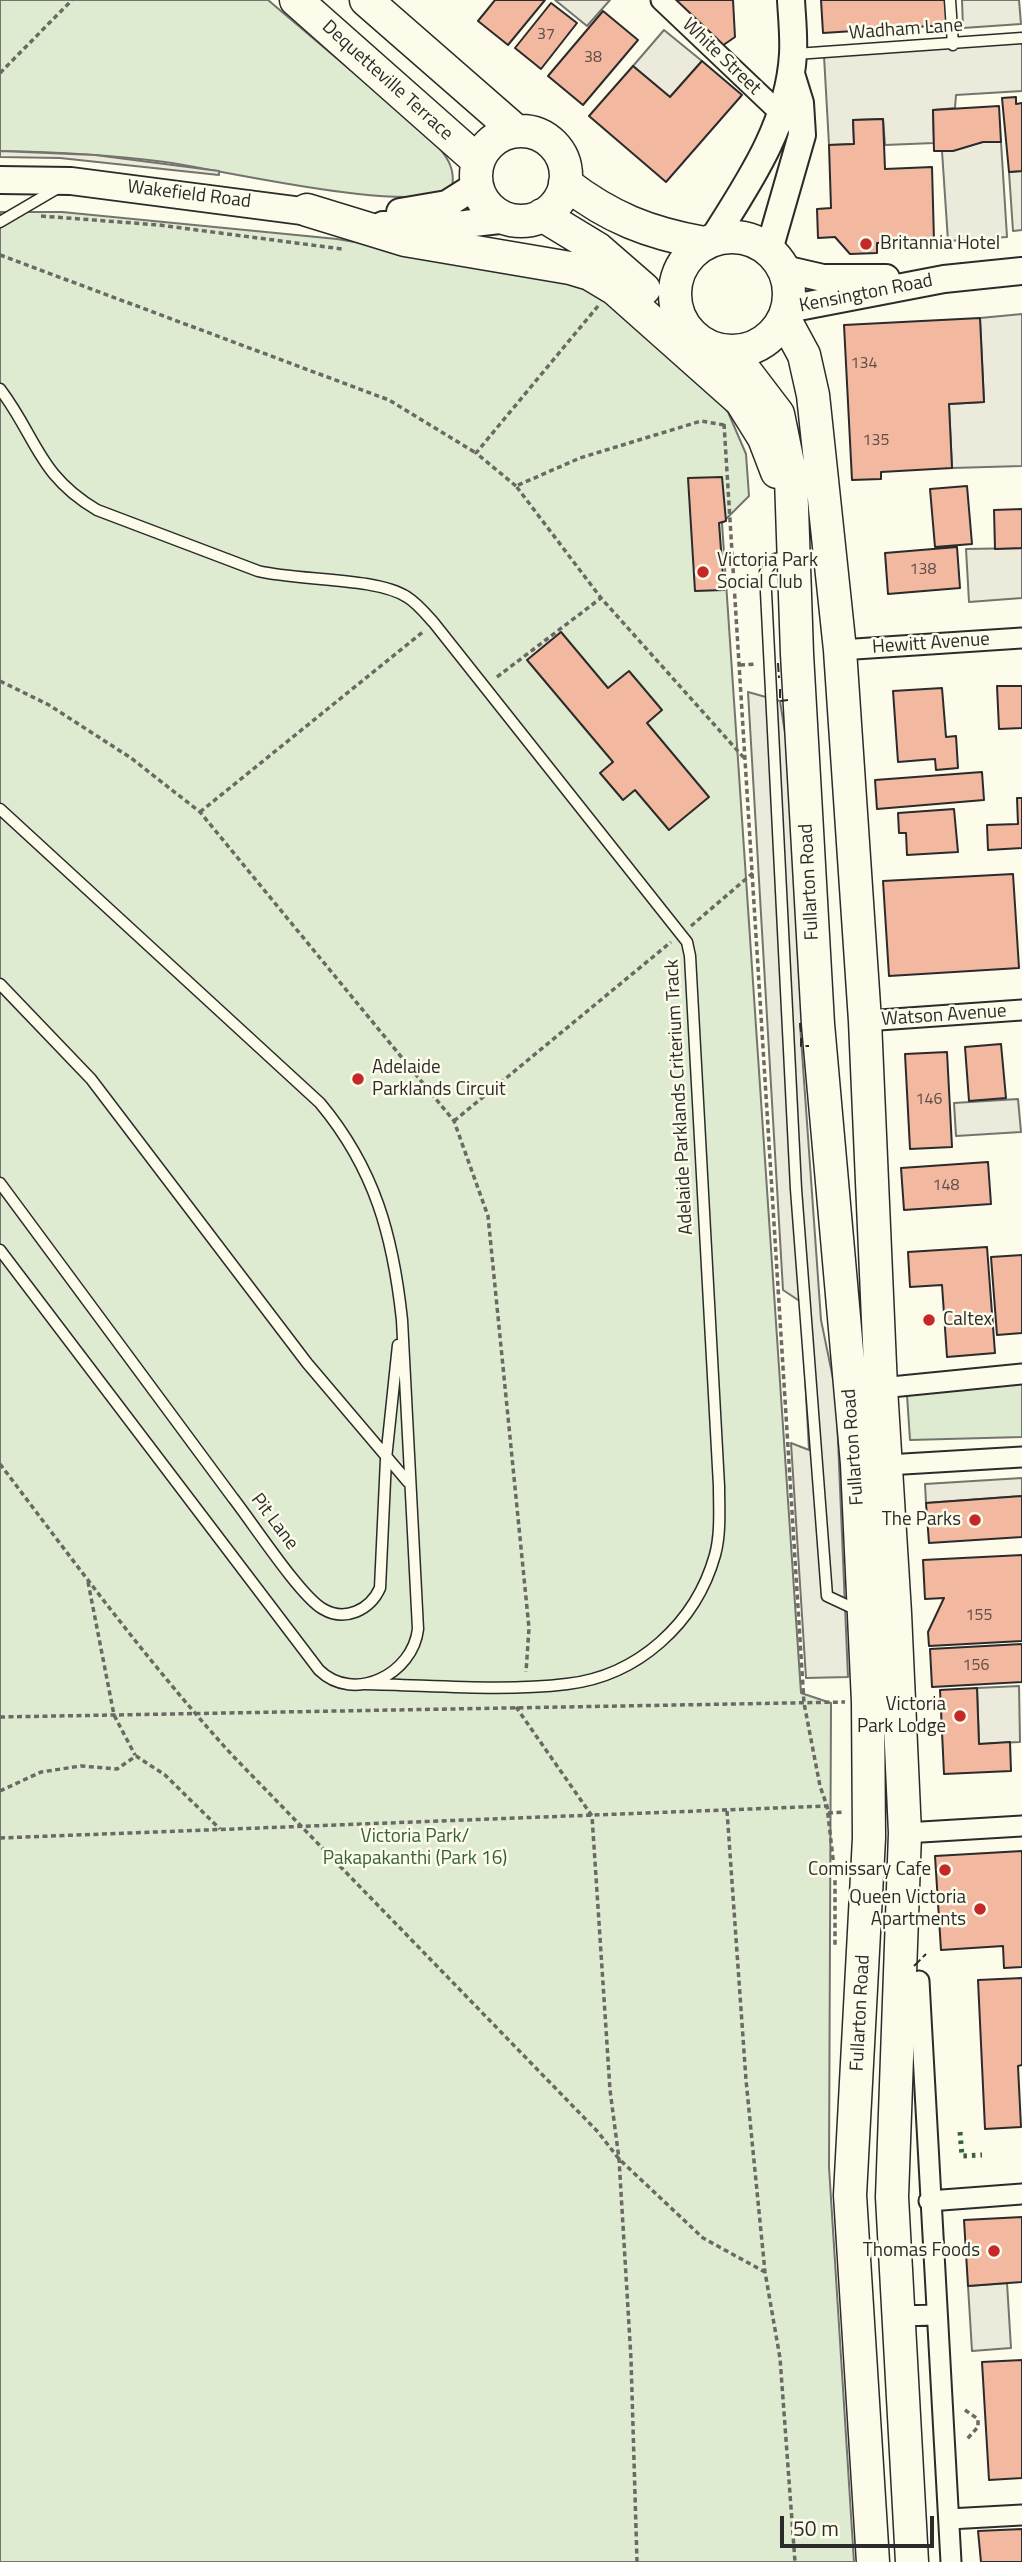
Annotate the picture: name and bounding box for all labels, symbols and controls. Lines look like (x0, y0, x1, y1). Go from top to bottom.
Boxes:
street label: White Street (677, 14, 765, 100)
street label: Wadham Lane (848, 15, 964, 45)
street label: Dequetteville Terrace (317, 16, 457, 146)
house number: 37 (537, 25, 555, 45)
house number: 38 (584, 48, 602, 68)
street label: Wakefield Road (126, 176, 252, 214)
place label: Britannia Hotel (880, 233, 1000, 255)
marker: Britannia Hotel (858, 236, 874, 252)
street label: Kensington Road (797, 270, 935, 318)
house number: 134 (851, 354, 877, 374)
house number: 135 (863, 431, 889, 451)
place label: Victoria Park Social Club (717, 550, 818, 594)
house number: 138 (910, 560, 936, 580)
marker: Victoria Park Social Club (695, 564, 711, 580)
street label: Hewitt Avenue (871, 629, 991, 659)
street label: Fullarton Road (796, 823, 824, 941)
street label: Adelaide Parklands Criterium Track (661, 958, 699, 1236)
street label: Watson Avenue (881, 1000, 1007, 1032)
place label: Adelaide Parklands Circuit (372, 1057, 506, 1101)
marker: Adelaide Parklands Circuit (350, 1071, 366, 1087)
house number: 146 (916, 1090, 942, 1110)
house number: 148 (933, 1176, 959, 1196)
place label: Caltex (943, 1309, 992, 1331)
marker: Caltex (921, 1312, 937, 1328)
street label: Fullarton Road (839, 1388, 869, 1506)
street label: Pit Lane (245, 1489, 303, 1555)
place label: The Parks (882, 1509, 961, 1531)
marker: The Parks (967, 1512, 983, 1528)
house number: 155 (966, 1606, 992, 1626)
house number: 156 (963, 1656, 989, 1676)
place label: Victoria Park Lodge (857, 1694, 946, 1738)
marker: Victoria Park Lodge (952, 1708, 968, 1724)
park label: Victoria Park/ Pakapakanthi (Park 16) (323, 1826, 507, 1870)
place label: Comissary Cafe (808, 1859, 931, 1881)
marker: Comissary Cafe (937, 1862, 953, 1878)
place label: Queen Victoria Apartments (849, 1887, 966, 1931)
marker: Queen Victoria Apartments (972, 1901, 988, 1917)
street label: Fullarton Road (847, 1954, 875, 2072)
place label: Thomas Foods (863, 2240, 980, 2262)
marker: Thomas Foods (986, 2243, 1002, 2259)
scale bar (784, 2502, 938, 2546)
text: 50 m (793, 2512, 839, 2544)

